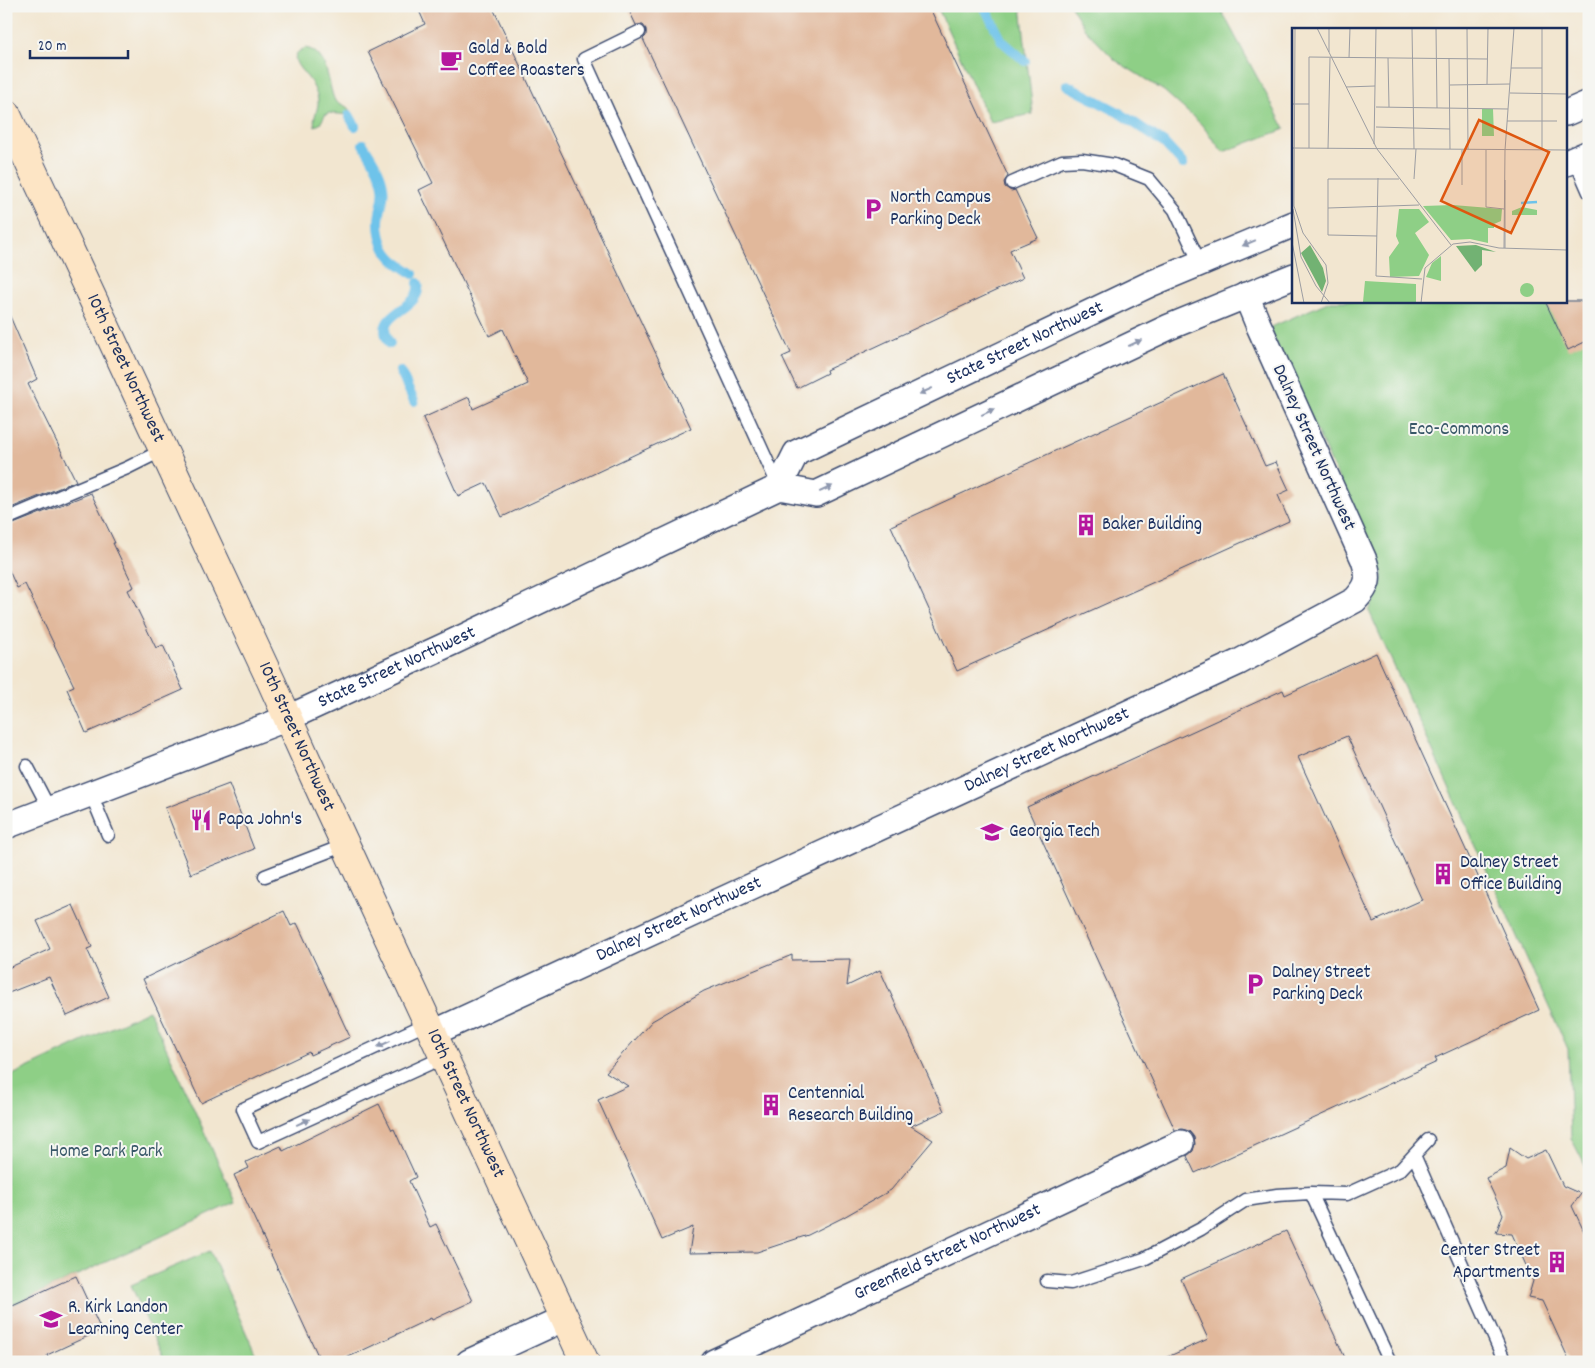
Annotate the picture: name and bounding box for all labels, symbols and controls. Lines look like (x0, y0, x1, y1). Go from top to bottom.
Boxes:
scale bar (30, 28, 128, 60)
inset map (1292, 28, 1568, 302)
text: 20 m (38, 36, 66, 58)
place label: Gold & Bold Coffee Roasters (468, 36, 585, 85)
cafe icon: Gold & Bold Coffee Roasters (438, 47, 464, 73)
place label: North Campus Parking Deck (890, 185, 991, 234)
parking icon: North Campus Parking Deck (860, 196, 886, 222)
one-way arrow (1241, 239, 1256, 247)
street label: 10th Street Northwest (79, 290, 172, 447)
street label: State Street Northwest (942, 295, 1108, 393)
one-way arrow (1128, 339, 1143, 347)
street label: Dalney Street Northwest (1264, 361, 1362, 535)
one-way arrow (919, 387, 933, 395)
one-way arrow (981, 408, 996, 417)
park label: Eco-Commons (1409, 417, 1509, 444)
one-way arrow (819, 485, 833, 493)
building icon: Baker Building (1073, 512, 1099, 538)
place label: Baker Building (1102, 512, 1202, 539)
street label: State Street Northwest (314, 620, 480, 716)
street label: 10th Street Northwest (251, 658, 342, 816)
street label: Dalney Street Northwest (960, 701, 1134, 800)
restaurant icon: Papa John's (188, 807, 214, 833)
place label: Papa John's (218, 807, 302, 834)
school or university icon: Georgia Tech (979, 819, 1005, 845)
place label: Georgia Tech (1009, 819, 1100, 846)
place label: Dalney Street Office Building (1460, 850, 1562, 899)
building icon: Dalney Street Office Building (1430, 861, 1456, 887)
street label: Dalney Street Northwest (592, 870, 766, 969)
place label: Dalney Street Parking Deck (1272, 960, 1371, 1009)
parking icon: Dalney Street Parking Deck (1242, 971, 1268, 997)
street label: 10th Street Northwest (419, 1025, 512, 1183)
one-way arrow (377, 1040, 391, 1048)
place label: Centennial Research Building (788, 1081, 913, 1130)
building icon: Centennial Research Building (758, 1092, 784, 1118)
one-way arrow (296, 1117, 310, 1125)
park label: Home Park Park (49, 1139, 163, 1166)
street label: Greenfield Street Northwest (849, 1197, 1046, 1308)
place label: Center Street Apartments (1441, 1238, 1540, 1287)
building icon: Center Street Apartments (1544, 1249, 1570, 1275)
place label: R. Kirk Landon Learning Center (68, 1295, 183, 1344)
school or university icon: R. Kirk Landon Learning Center (38, 1306, 64, 1332)

